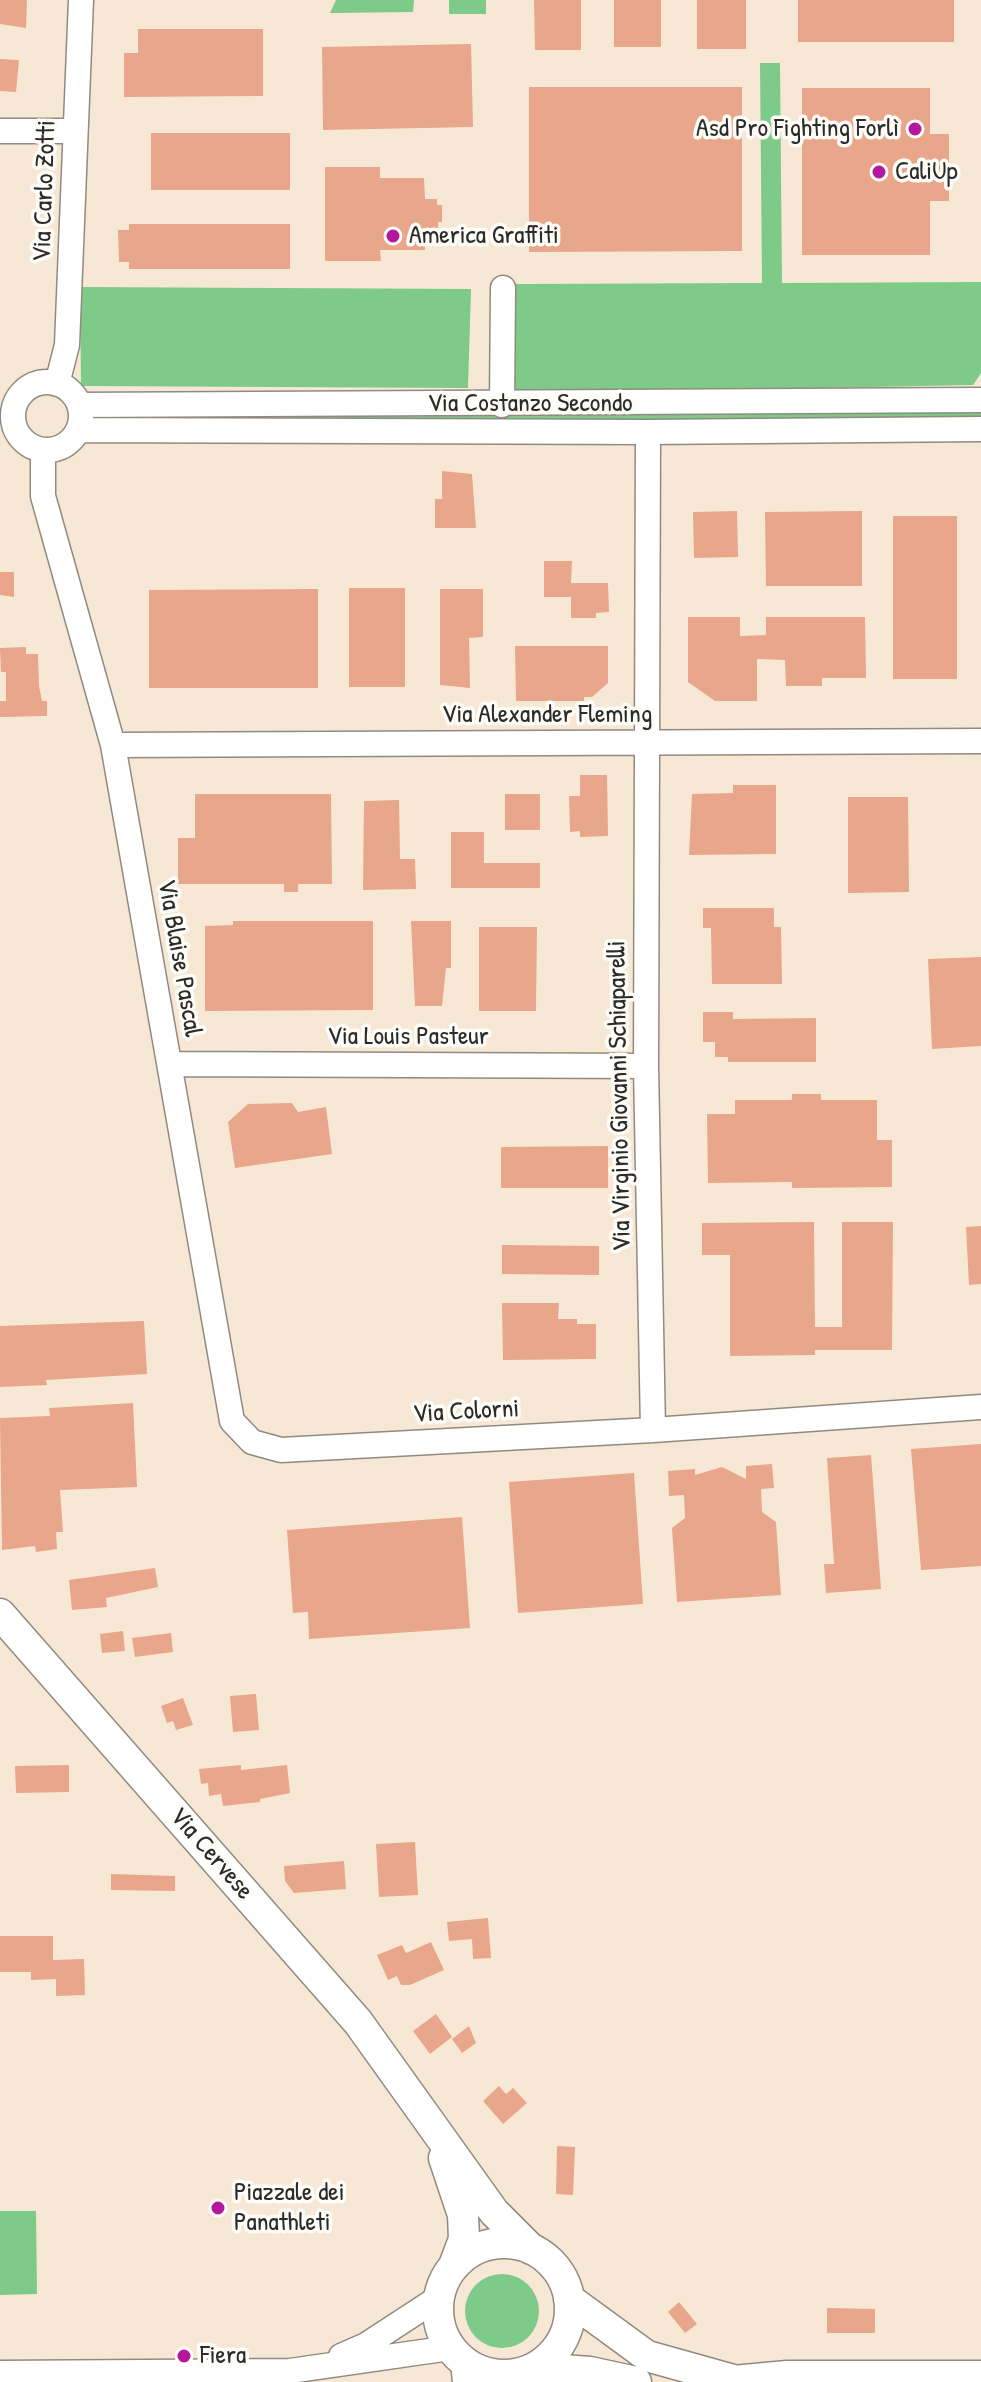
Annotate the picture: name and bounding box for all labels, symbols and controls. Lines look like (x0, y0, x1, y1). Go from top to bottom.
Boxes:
place label: Asd Pro Fighting Forlì (696, 113, 899, 145)
street label: Via Carlo Zotti (27, 120, 63, 262)
marker: Asd Pro Fighting Forlì (906, 120, 924, 138)
place label: CaliUp (895, 156, 958, 188)
marker: CaliUp (870, 163, 888, 181)
place label: America Graffiti (409, 220, 559, 252)
marker: America Graffiti (384, 227, 402, 245)
street label: Via Costanzo Secondo (427, 388, 633, 420)
street label: Via Alexander Fleming (442, 699, 652, 731)
street label: Via Blaise Pascal (150, 877, 208, 1039)
street label: Via Virginio Giovanni Schiaparelli (602, 940, 638, 1252)
street label: Via Louis Pasteur (327, 1021, 489, 1053)
street label: Via Colorni (412, 1394, 520, 1430)
street label: Via Cervese (162, 1801, 260, 1907)
place label: Piazzale dei Panathleti (234, 2177, 345, 2238)
marker: Piazzale dei Panathleti (209, 2199, 227, 2217)
place label: Fiera (200, 2340, 246, 2372)
marker: Fiera (175, 2347, 193, 2365)

